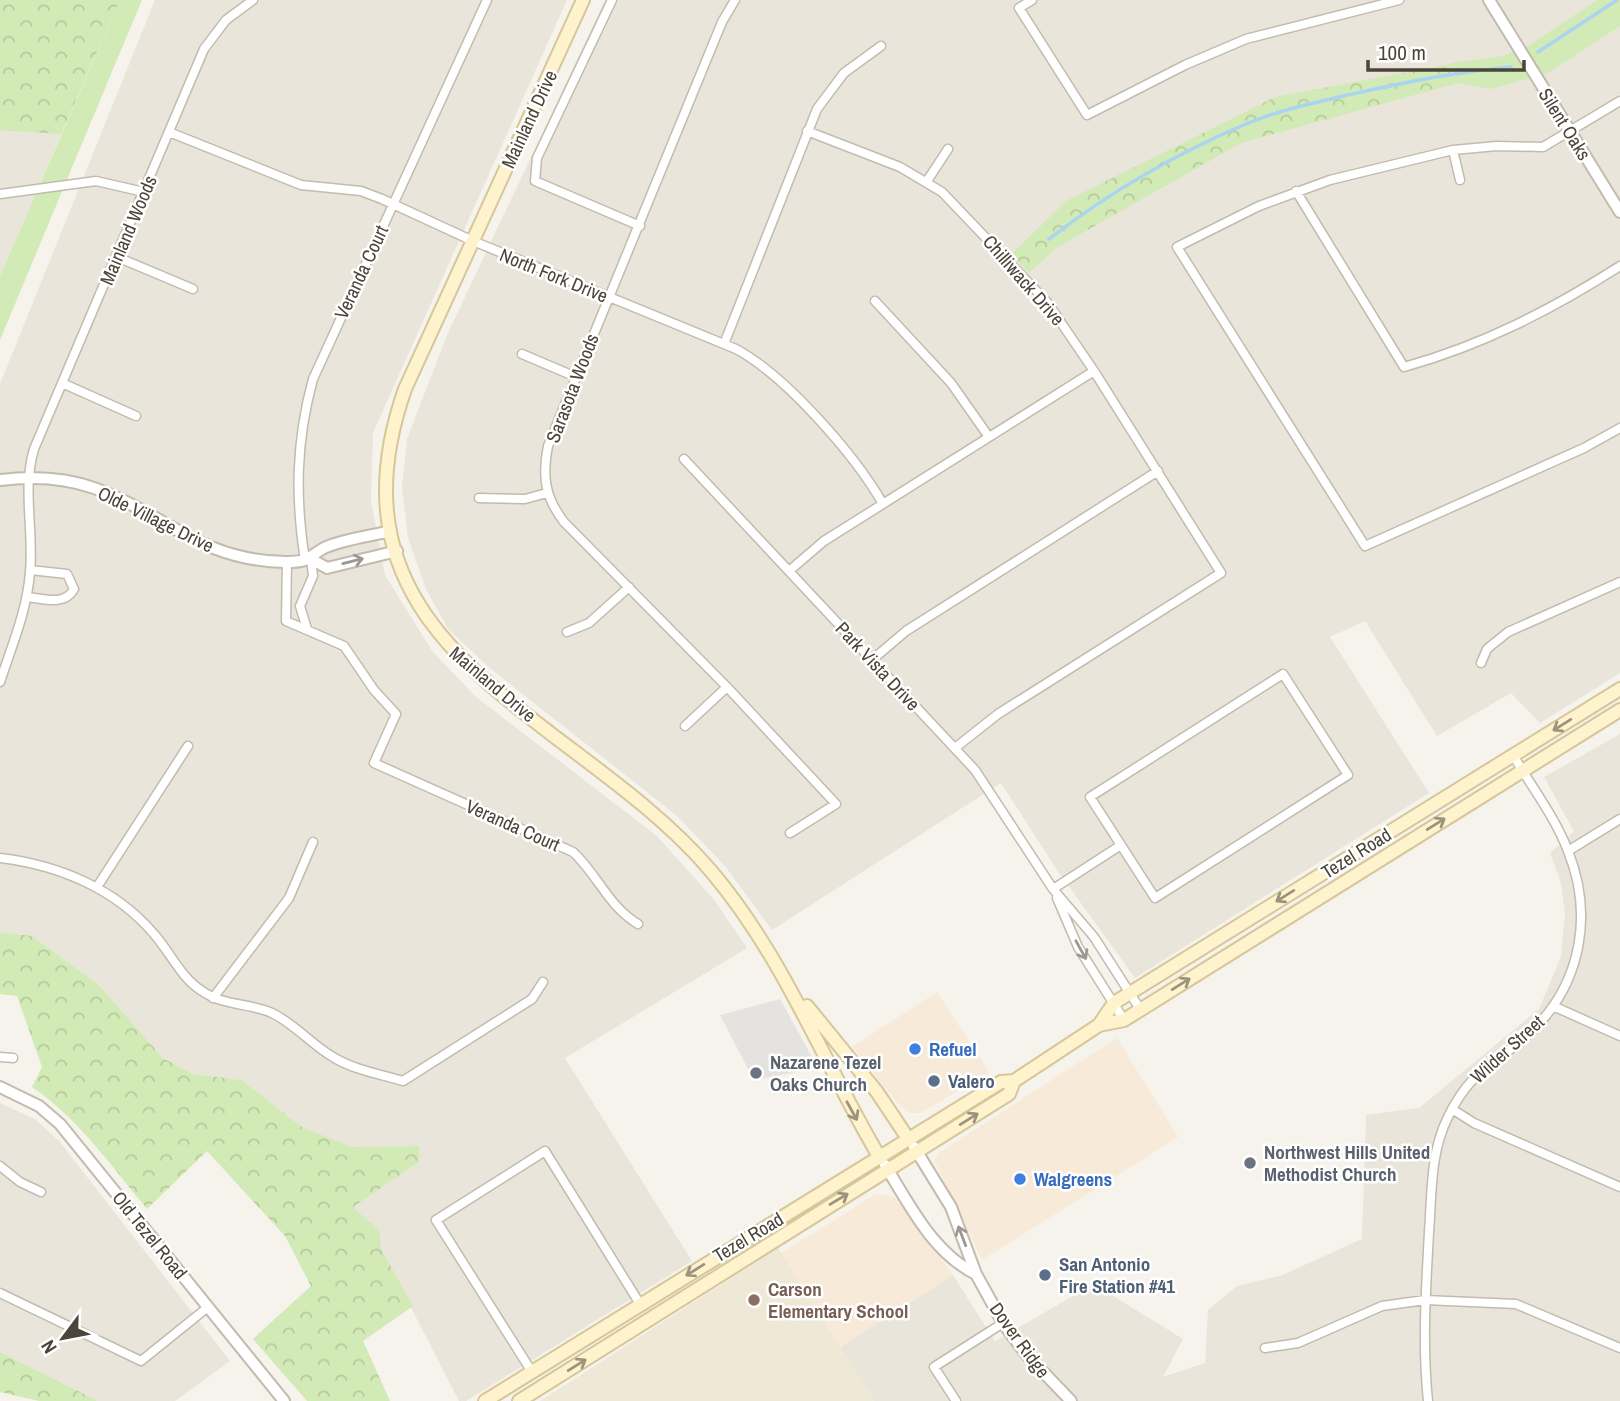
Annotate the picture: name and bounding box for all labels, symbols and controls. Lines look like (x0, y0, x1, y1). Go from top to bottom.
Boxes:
scale bar (1368, 28, 1524, 72)
text: 100 m (1378, 38, 1426, 67)
street label: Mainland Drive (495, 66, 563, 172)
street label: Silent Oaks (1533, 83, 1597, 165)
street label: Mainland Woods (93, 171, 163, 289)
street label: Veranda Court (328, 220, 394, 323)
street label: Chilliwack Drive (977, 229, 1071, 331)
street label: North Fork Drive (496, 242, 612, 308)
street label: Sarasota Woods (539, 330, 605, 446)
street label: Olde Village Drive (94, 480, 218, 558)
one-way arrow (341, 554, 364, 568)
street label: Park Vista Drive (830, 616, 926, 716)
street label: Mainland Drive (444, 640, 542, 728)
one-way arrow (1553, 717, 1572, 732)
street label: Veranda Court (462, 793, 565, 858)
one-way arrow (1426, 817, 1445, 832)
street label: Tezel Road (1316, 821, 1396, 885)
one-way arrow (1276, 890, 1296, 904)
one-way arrow (1074, 940, 1088, 960)
one-way arrow (1171, 976, 1190, 991)
street label: Wilder Street (1465, 1008, 1550, 1089)
place label: Refuel (929, 1036, 977, 1062)
marker: Refuel (907, 1041, 923, 1057)
place label: Nazarene Tezel Oaks Church (770, 1049, 881, 1097)
marker: Nazarene Tezel Oaks Church (748, 1065, 764, 1081)
place label: Valero (948, 1068, 995, 1094)
marker: Valero (926, 1073, 942, 1089)
one-way arrow (845, 1100, 859, 1120)
one-way arrow (959, 1112, 978, 1127)
place label: Northwest Hills United Methodist Church (1264, 1139, 1430, 1187)
marker: Northwest Hills United Methodist Church (1242, 1155, 1258, 1171)
place label: Walgreens (1034, 1166, 1112, 1192)
marker: Walgreens (1012, 1171, 1028, 1187)
street label: Old Tezel Road (106, 1186, 194, 1284)
one-way arrow (828, 1192, 848, 1206)
street label: Tezel Road (708, 1206, 788, 1268)
one-way arrow (955, 1225, 968, 1247)
place label: San Antonio Fire Station #41 (1059, 1251, 1175, 1299)
one-way arrow (685, 1263, 705, 1277)
marker: San Antonio Fire Station #41 (1037, 1267, 1053, 1283)
place label: Carson Elementary School (768, 1276, 908, 1324)
marker: Carson Elementary School (746, 1292, 762, 1308)
street label: Dover Ridge (984, 1297, 1056, 1383)
north arrow (28, 1303, 98, 1373)
text: N (35, 1335, 63, 1359)
one-way arrow (566, 1357, 586, 1371)

